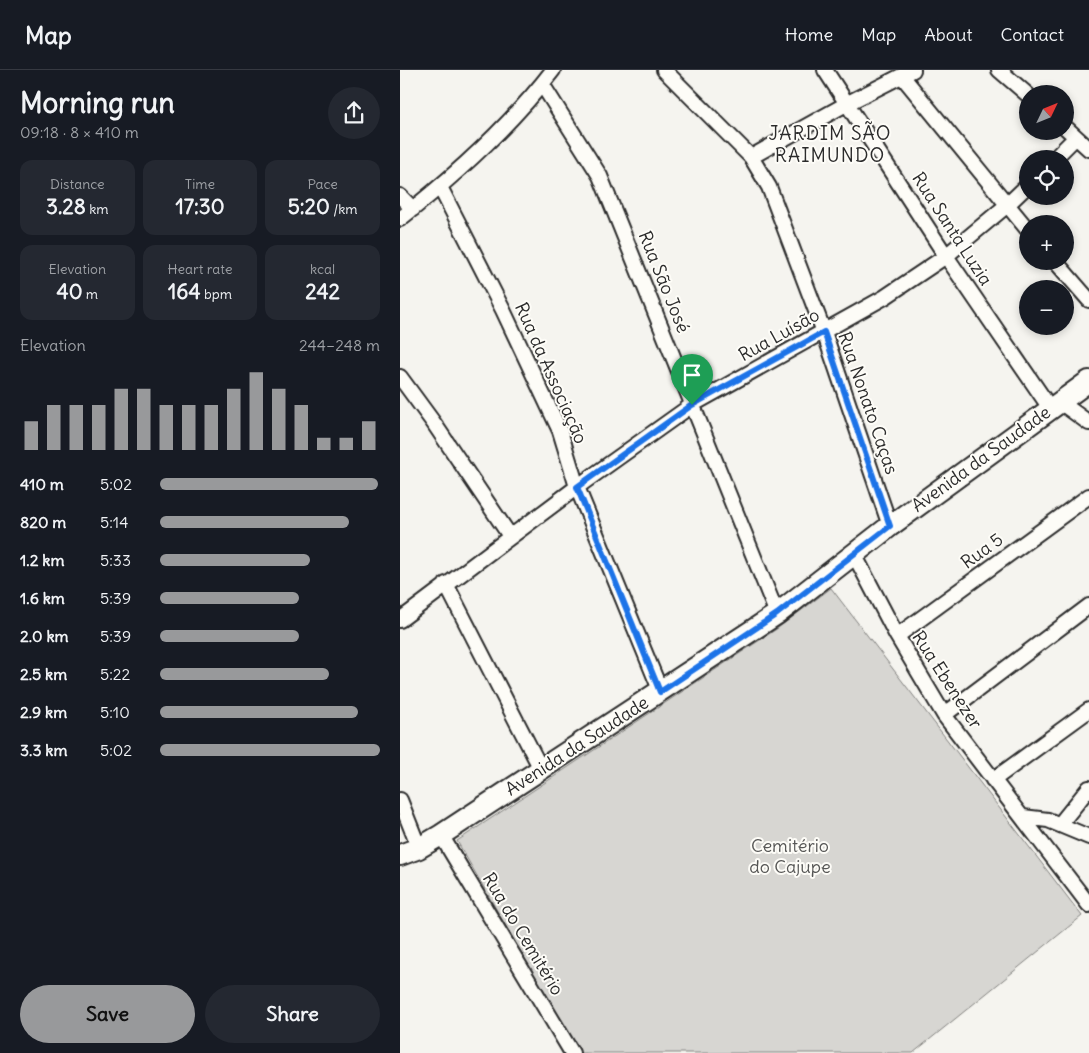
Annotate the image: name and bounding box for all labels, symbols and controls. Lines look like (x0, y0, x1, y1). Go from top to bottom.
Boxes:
text: Map (25, 20, 72, 50)
text: Home (785, 23, 833, 46)
text: Map (861, 23, 896, 46)
text: About (924, 23, 972, 46)
text: Contact (1000, 23, 1064, 46)
text: Morning run (20, 85, 175, 121)
north arrow (1019, 85, 1074, 140)
map controls (1019, 85, 1074, 335)
button: share (328, 87, 380, 139)
district label: JARDIM SÃO RAIMUNDO (769, 120, 891, 167)
text: 09:18 · 8 × 410 m (20, 122, 139, 142)
button: locate (1019, 150, 1074, 205)
street label: Rua Santa Luzia (907, 168, 998, 290)
text: Distance (50, 175, 105, 193)
text: Time (185, 175, 215, 193)
text: Pace (307, 175, 338, 193)
text: 3.28 (46, 193, 86, 220)
text: 17:30 (175, 193, 225, 220)
text: 5:20 (288, 193, 330, 220)
text: km (86, 200, 109, 218)
text: /km (330, 200, 358, 218)
button: + (1019, 215, 1074, 270)
street label: Rua São José (634, 227, 695, 336)
text: Elevation (49, 260, 106, 278)
text: Heart rate (168, 260, 232, 278)
text: kcal (310, 260, 335, 278)
text: 40 (57, 278, 83, 305)
text: 164 (168, 278, 201, 305)
text: 242 (305, 278, 340, 305)
button: − (1019, 280, 1074, 335)
text: m (83, 285, 98, 303)
text: bpm (201, 285, 232, 303)
street label: Rua da Associação (510, 299, 593, 447)
street label: Rua Luísão (734, 303, 823, 366)
street label: Rua Nonato Caças (833, 329, 904, 477)
text: Elevation (20, 335, 86, 355)
text: 244–248 m (299, 335, 380, 355)
pin (671, 354, 713, 405)
icon: arrive (678, 361, 706, 389)
street label: Avenida da Saudade (907, 400, 1055, 517)
text: 410 m (20, 474, 64, 494)
text: 5:02 (100, 474, 132, 494)
text: 820 m (20, 512, 66, 532)
text: 5:14 (100, 512, 128, 532)
street label: Rua 5 (956, 528, 1007, 574)
text: 1.2 km (20, 550, 64, 570)
text: 5:33 (100, 550, 131, 570)
text: 1.6 km (20, 588, 65, 608)
text: 5:39 (100, 588, 131, 608)
text: 2.0 km (20, 626, 69, 646)
text: 5:39 (100, 626, 131, 646)
street label: Rua Ebenezer (907, 626, 988, 734)
text: 2.5 km (20, 664, 67, 684)
text: 5:22 (100, 664, 130, 684)
street label: Avenida da Saudade (501, 691, 653, 800)
text: 2.9 km (20, 702, 67, 722)
text: 5:10 (100, 702, 130, 722)
text: 3.3 km (20, 740, 68, 760)
text: 5:02 (100, 740, 132, 760)
park label: Cemitério do Cajupe (749, 834, 831, 878)
street label: Rua do Cemitério (478, 868, 569, 999)
button: Save (20, 985, 195, 1043)
button: Share (205, 985, 380, 1043)

